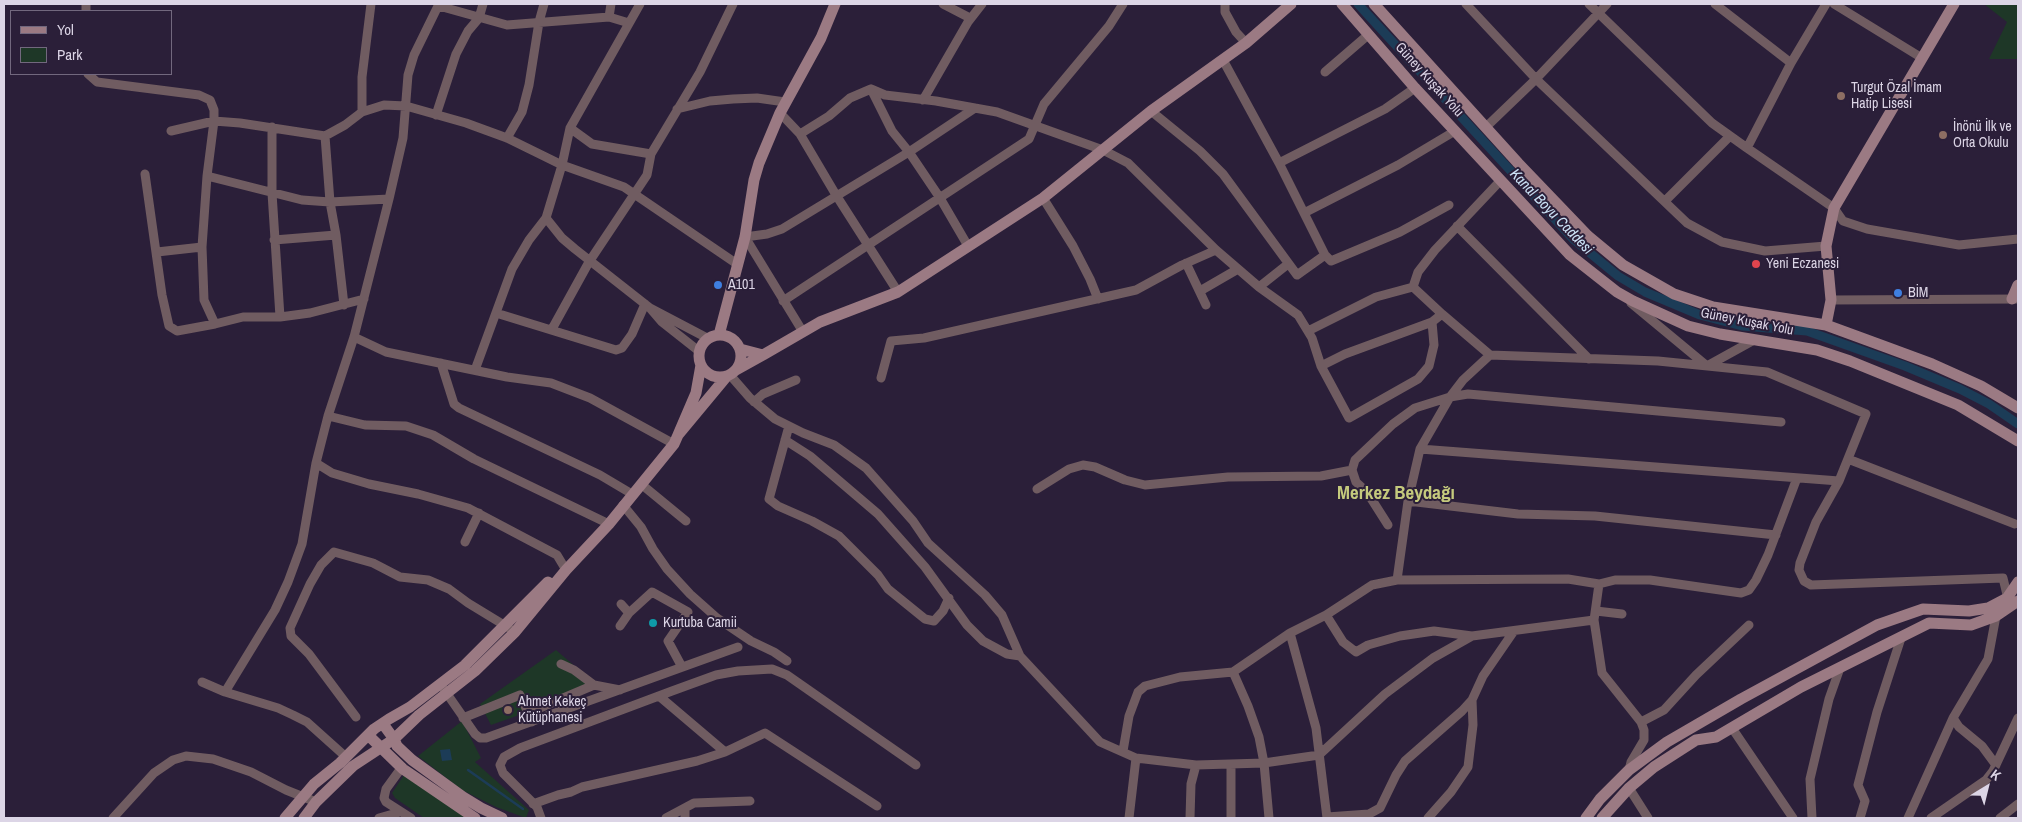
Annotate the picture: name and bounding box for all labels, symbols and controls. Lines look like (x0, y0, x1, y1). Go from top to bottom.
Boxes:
legend (10, 10, 172, 75)
text: Yol (57, 19, 74, 40)
street label: Güney Kuşak Yolu (1391, 39, 1467, 121)
text: Park (57, 44, 82, 65)
place label: Turgut Özal İmam Hatip Lisesi (1851, 80, 1942, 112)
marker: Turgut Özal İmam Hatip Lisesi (1835, 90, 1847, 102)
place label: İnönü İlk ve Orta Okulu (1953, 119, 2012, 152)
marker: İnönü İlk ve Orta Okulu (1937, 129, 1949, 141)
water label: Kanal Boyu Caddesi (1506, 165, 1596, 259)
place label: Yeni Eczanesi (1766, 256, 1839, 272)
marker: Yeni Eczanesi (1750, 258, 1762, 270)
place label: A101 (728, 277, 755, 293)
marker: A101 (712, 279, 724, 291)
place label: BİM (1908, 285, 1928, 301)
marker: BİM (1892, 287, 1904, 299)
street label: Güney Kuşak Yolu (1699, 305, 1795, 339)
district label: Merkez Beydağı (1337, 483, 1455, 505)
place label: Kurtuba Camii (663, 615, 737, 631)
marker: Kurtuba Camii (647, 617, 659, 629)
place label: Ahmet Kekeç Kütüphanesi (518, 694, 586, 726)
marker: Ahmet Kekeç Kütüphanesi (502, 704, 514, 716)
north arrow (1962, 762, 2012, 812)
text: K (1987, 765, 2004, 785)

